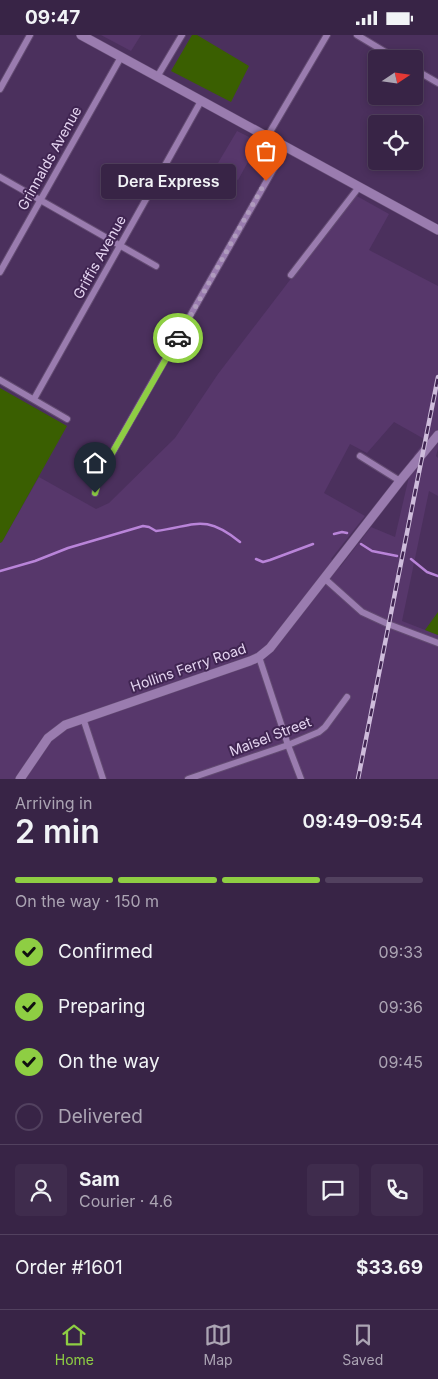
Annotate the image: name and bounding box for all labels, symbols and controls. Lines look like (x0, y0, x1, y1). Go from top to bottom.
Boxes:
text: 09:47 (25, 6, 80, 29)
north arrow (368, 50, 422, 105)
map controls (368, 50, 423, 170)
street label: Grinnalds Avenue (13, 103, 85, 213)
button: locate (368, 115, 423, 170)
pin (245, 130, 287, 181)
icon: bag (252, 137, 280, 165)
callout: Dera Express (101, 163, 236, 199)
text: Dera Express (117, 171, 220, 191)
street label: Griffis Avenue (69, 212, 129, 302)
courier (153, 313, 203, 363)
icon: car (164, 324, 192, 352)
pin (74, 442, 116, 493)
icon: home (81, 449, 109, 477)
street label: Hollins Ferry Road (128, 639, 248, 695)
street label: Maisel Street (227, 712, 314, 759)
text: Arriving in (15, 793, 92, 813)
text: 09:49–09:54 (303, 810, 423, 833)
text: 2 min (15, 812, 100, 851)
text: On the way · 150 m (15, 891, 159, 911)
icon: check (15, 938, 43, 966)
text: Confirmed (58, 940, 153, 963)
text: 09:33 (379, 942, 423, 962)
icon: check (15, 993, 43, 1021)
text: Preparing (58, 995, 145, 1018)
text: 09:36 (379, 997, 423, 1017)
icon: check (15, 1048, 43, 1076)
text: On the way (58, 1050, 160, 1073)
text: 09:45 (378, 1052, 423, 1072)
text: Delivered (58, 1105, 143, 1128)
button: person (15, 1164, 67, 1216)
button: chat (307, 1164, 359, 1216)
button: phone (371, 1164, 423, 1216)
text: Sam (79, 1168, 120, 1191)
text: Courier · 4.6 (79, 1191, 173, 1211)
text: Order #1601 (15, 1256, 123, 1279)
text: $33.69 (356, 1256, 423, 1279)
tab: Home (55, 1321, 94, 1368)
tab: Map (204, 1321, 233, 1368)
tab: Saved (342, 1321, 383, 1368)

